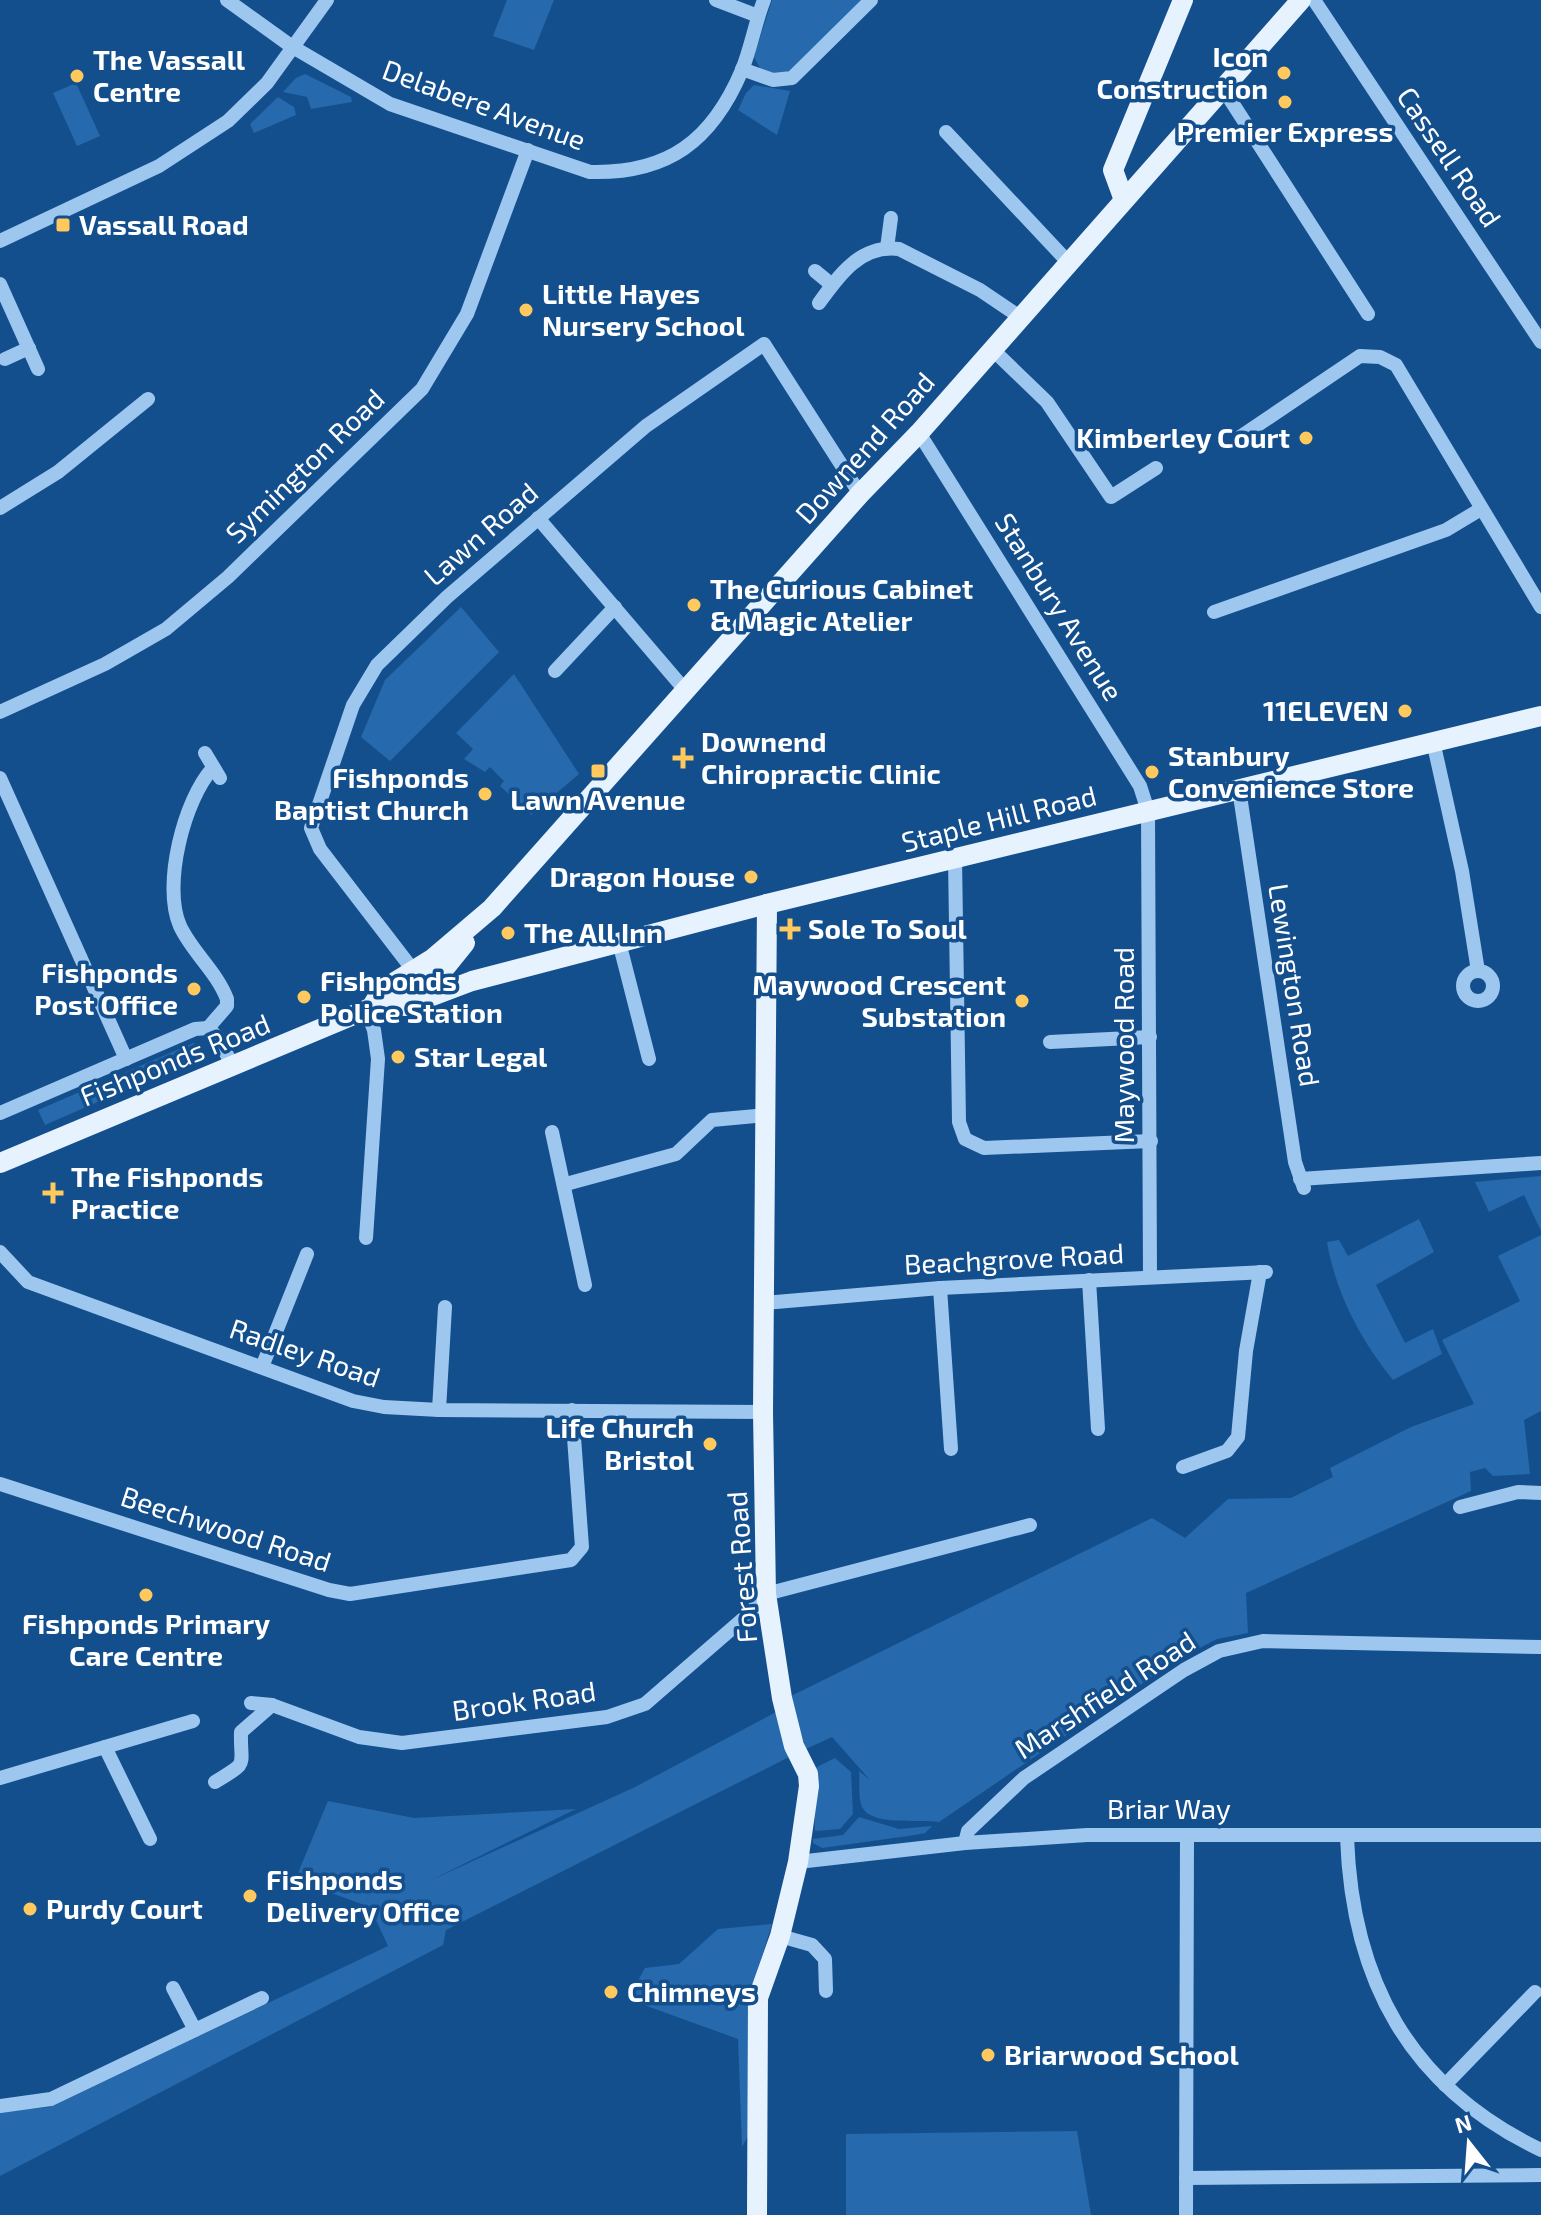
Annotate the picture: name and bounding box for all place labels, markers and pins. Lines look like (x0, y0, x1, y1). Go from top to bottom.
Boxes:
place label: Icon Construction (1096, 39, 1268, 105)
place label: The Vassall Centre (93, 42, 246, 108)
marker: Icon Construction (1275, 64, 1293, 82)
marker: The Vassall Centre (68, 67, 86, 85)
marker: Premier Express (1276, 93, 1294, 111)
place label: Premier Express (1177, 114, 1393, 148)
place label: Vassall Road (79, 207, 249, 241)
marker: Vassall Road (54, 216, 72, 234)
place label: Little Hayes Nursery School (542, 276, 745, 342)
marker: Little Hayes Nursery School (517, 301, 535, 319)
place label: Kimberley Court (1076, 420, 1290, 454)
marker: Kimberley Court (1297, 429, 1315, 447)
place label: The Curious Cabinet & Magic Atelier (710, 571, 973, 637)
marker: The Curious Cabinet & Magic Atelier (685, 596, 703, 614)
place label: 11ELEVEN (1263, 693, 1389, 727)
marker: 11ELEVEN (1396, 702, 1414, 720)
place label: Downend Chiropractic Clinic (701, 724, 941, 790)
place label: Stanbury Convenience Store (1168, 738, 1414, 804)
marker: Downend Chiropractic Clinic (672, 747, 694, 769)
place label: Fishponds Baptist Church (274, 760, 469, 826)
marker: Lawn Avenue (589, 762, 607, 780)
marker: Stanbury Convenience Store (1143, 763, 1161, 781)
place label: Lawn Avenue (510, 782, 686, 816)
marker: Fishponds Baptist Church (476, 785, 494, 803)
place label: Dragon House (549, 859, 735, 893)
marker: Dragon House (742, 868, 760, 886)
place label: Sole To Soul (808, 911, 967, 945)
place label: The All Inn (524, 915, 663, 949)
marker: Sole To Soul (779, 918, 801, 940)
marker: The All Inn (499, 924, 517, 942)
place label: Fishponds Post Office (34, 955, 178, 1021)
place label: Fishponds Police Station (320, 963, 503, 1029)
place label: Maywood Crescent Substation (752, 967, 1006, 1033)
marker: Fishponds Post Office (185, 980, 203, 998)
marker: Fishponds Police Station (295, 988, 313, 1006)
marker: Maywood Crescent Substation (1013, 992, 1031, 1010)
place label: Star Legal (414, 1039, 548, 1073)
marker: Star Legal (389, 1048, 407, 1066)
place label: The Fishponds Practice (71, 1159, 263, 1225)
marker: The Fishponds Practice (42, 1182, 64, 1204)
place label: Life Church Bristol (546, 1410, 695, 1476)
marker: Life Church Bristol (701, 1435, 719, 1453)
marker: Fishponds Primary Care Centre (137, 1586, 155, 1604)
place label: Fishponds Primary Care Centre (22, 1606, 270, 1672)
place label: Fishponds Delivery Office (266, 1862, 460, 1928)
marker: Fishponds Delivery Office (241, 1887, 259, 1905)
place label: Purdy Court (46, 1891, 203, 1925)
marker: Purdy Court (21, 1900, 39, 1918)
place label: Chimneys (627, 1974, 756, 2008)
marker: Chimneys (602, 1983, 620, 2001)
place label: Briarwood School (1004, 2037, 1240, 2071)
marker: Briarwood School (979, 2046, 997, 2064)

